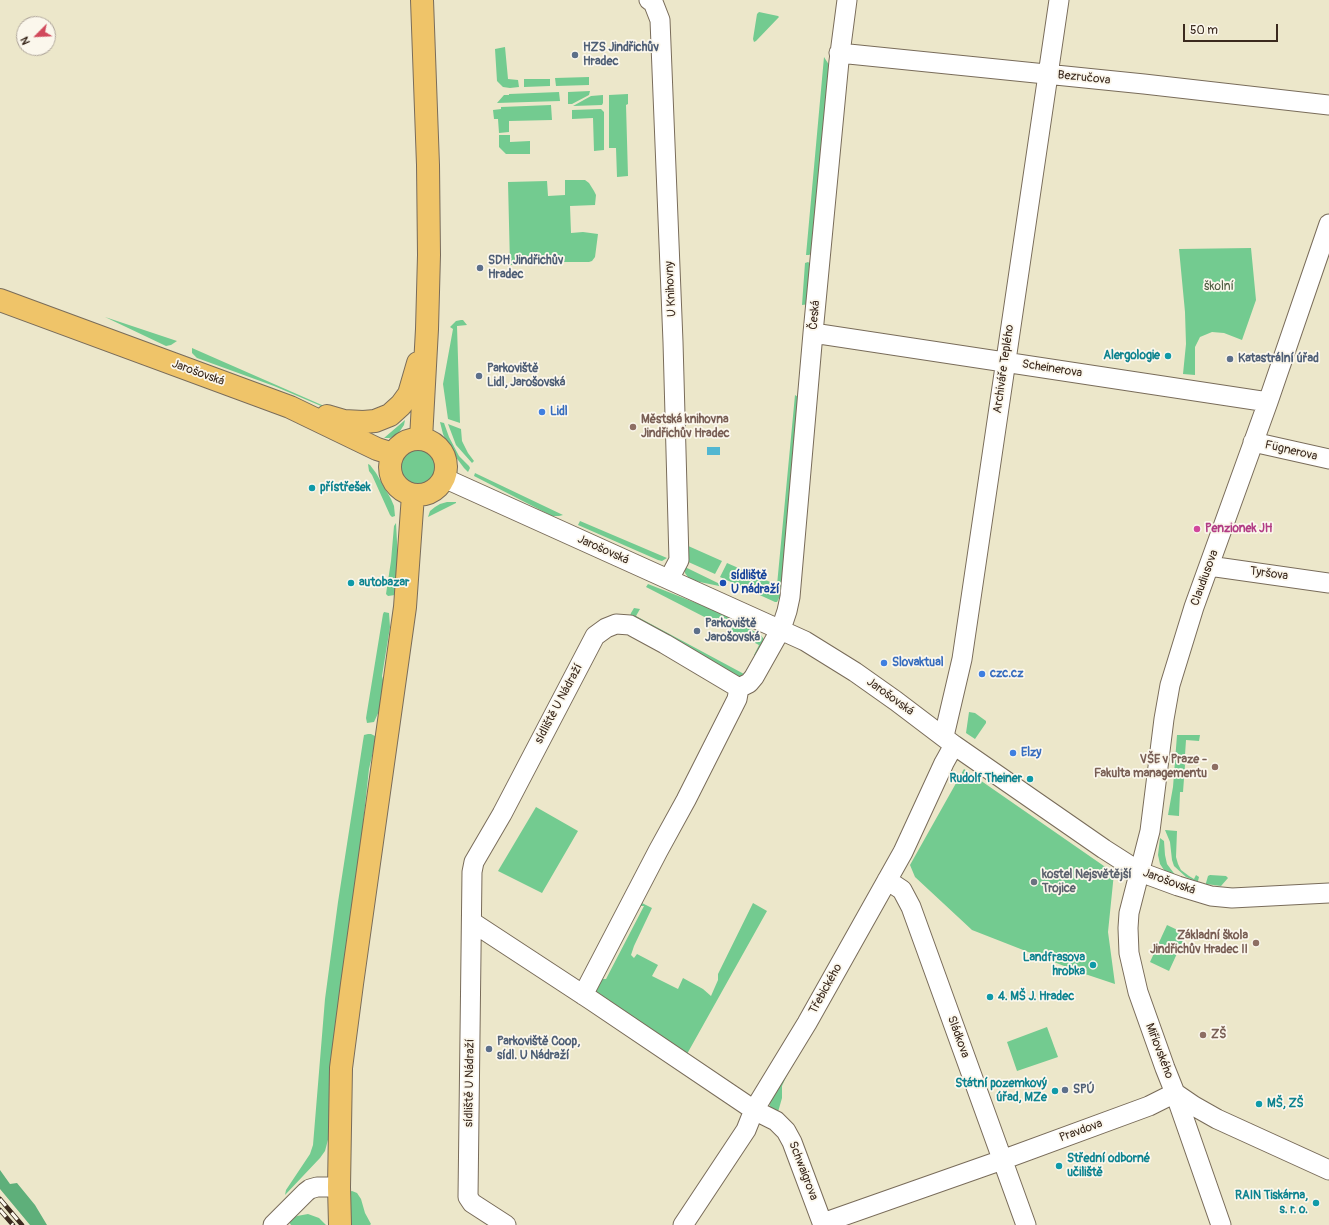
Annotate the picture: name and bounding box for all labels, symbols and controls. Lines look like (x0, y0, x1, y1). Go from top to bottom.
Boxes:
north arrow (16, 16, 56, 56)
scale bar (1185, 16, 1280, 42)
text: 50 m (1190, 23, 1218, 38)
text: N (18, 35, 33, 47)
place label: HZS Jindřichův Hradec (583, 41, 659, 69)
marker: HZS Jindřichův Hradec (570, 50, 580, 60)
street label: Bezručova (1057, 68, 1111, 88)
place label: SDH Jindřichův Hradec (488, 254, 563, 282)
street label: U Knihovny (662, 261, 680, 317)
marker: SDH Jindřichův Hradec (475, 263, 485, 273)
park label: školní (1204, 280, 1234, 294)
street label: Česká (807, 300, 823, 330)
street label: Archiváře Teplého (991, 324, 1017, 414)
place label: Alergologie (1103, 349, 1160, 363)
marker: Alergologie (1163, 351, 1173, 361)
place label: Katastrální úřad (1238, 352, 1319, 366)
marker: Katastrální úřad (1225, 354, 1235, 364)
street label: Jarošovská (170, 357, 226, 389)
street label: Scheinerova (1021, 357, 1083, 381)
place label: Parkoviště Lidl, Jarošovská (487, 362, 565, 390)
marker: Parkoviště Lidl, Jarošovská (474, 371, 484, 381)
place label: Lidl (550, 405, 568, 419)
marker: Lidl (537, 407, 547, 417)
place label: Městská knihovna Jindřichův Hradec (641, 413, 730, 441)
marker: Městská knihovna Jindřichův Hradec (628, 422, 638, 432)
street label: Fügnerova (1263, 438, 1319, 464)
place label: přístřešek (320, 481, 371, 495)
marker: přístřešek (307, 483, 317, 493)
place label: Penzionek JH (1205, 522, 1272, 536)
marker: Penzionek JH (1192, 524, 1202, 534)
street label: Jarošovská (575, 532, 631, 568)
street label: Claudiusova (1188, 548, 1222, 608)
street label: Tyršova (1249, 564, 1289, 584)
place label: sídliště U nádraží (731, 569, 779, 597)
place label: autobazar (359, 576, 409, 590)
marker: autobazar (346, 578, 356, 588)
marker: sídliště U nádraží (718, 578, 728, 588)
place label: Parkoviště Jarošovská (705, 617, 760, 645)
marker: Parkoviště Jarošovská (692, 626, 702, 636)
place label: Slovaktual (892, 656, 944, 670)
marker: Slovaktual (879, 658, 889, 668)
street label: sídliště U Nádraží (532, 662, 586, 746)
place label: czc.cz (990, 667, 1023, 681)
marker: czc.cz (977, 669, 987, 679)
street label: Jarošovská (864, 675, 916, 719)
place label: Elzy (1021, 746, 1041, 760)
marker: Elzy (1008, 748, 1018, 758)
place label: VŠE v Praze - Fakulta managementu (1094, 753, 1207, 781)
marker: VŠE v Praze - Fakulta managementu (1210, 762, 1220, 772)
place label: Rudolf Theiner (949, 772, 1022, 786)
marker: Rudolf Theiner (1025, 774, 1035, 784)
street label: Jarošovská (1141, 866, 1197, 898)
place label: kostel Nejsvětější Trojice (1042, 868, 1132, 896)
marker: kostel Nejsvětější Trojice (1029, 877, 1039, 887)
place label: Základní škola Jindřichův Hradec II (1150, 929, 1248, 957)
marker: Základní škola Jindřichův Hradec II (1251, 938, 1261, 948)
place label: Landfrasova hrobka (1023, 951, 1085, 979)
marker: Landfrasova hrobka (1088, 960, 1098, 970)
street label: Třebického (806, 962, 846, 1016)
place label: 4. MŠ J. Hradec (998, 990, 1074, 1004)
marker: 4. MŠ J. Hradec (985, 992, 995, 1002)
street label: Sládkova (944, 1014, 972, 1060)
street label: Miřiovského (1142, 1021, 1176, 1081)
place label: ZŠ (1211, 1028, 1226, 1042)
marker: ZŠ (1198, 1030, 1208, 1040)
place label: Parkoviště Coop, sídl. U Nádraží (497, 1035, 580, 1063)
street label: sídliště U Nádraží (462, 1039, 478, 1127)
marker: Parkoviště Coop, sídl. U Nádraží (484, 1044, 494, 1054)
place label: Státní pozemkový úřad, MZe (955, 1077, 1047, 1105)
place label: SPÚ (1073, 1083, 1095, 1097)
marker: SPÚ (1060, 1085, 1070, 1095)
marker: Státní pozemkový úřad, MZe (1050, 1086, 1060, 1096)
place label: MŠ, ZŠ (1267, 1097, 1304, 1111)
marker: MŠ, ZŠ (1254, 1099, 1264, 1109)
street label: Pravdova (1058, 1117, 1104, 1145)
street label: Schwaigrova (785, 1139, 821, 1203)
place label: Střední odborné učiliště (1067, 1152, 1150, 1180)
marker: Střední odborné učiliště (1054, 1161, 1064, 1171)
place label: RAIN Tiskárna, s. r. o. (1235, 1189, 1308, 1217)
marker: RAIN Tiskárna, s. r. o. (1311, 1198, 1321, 1208)

